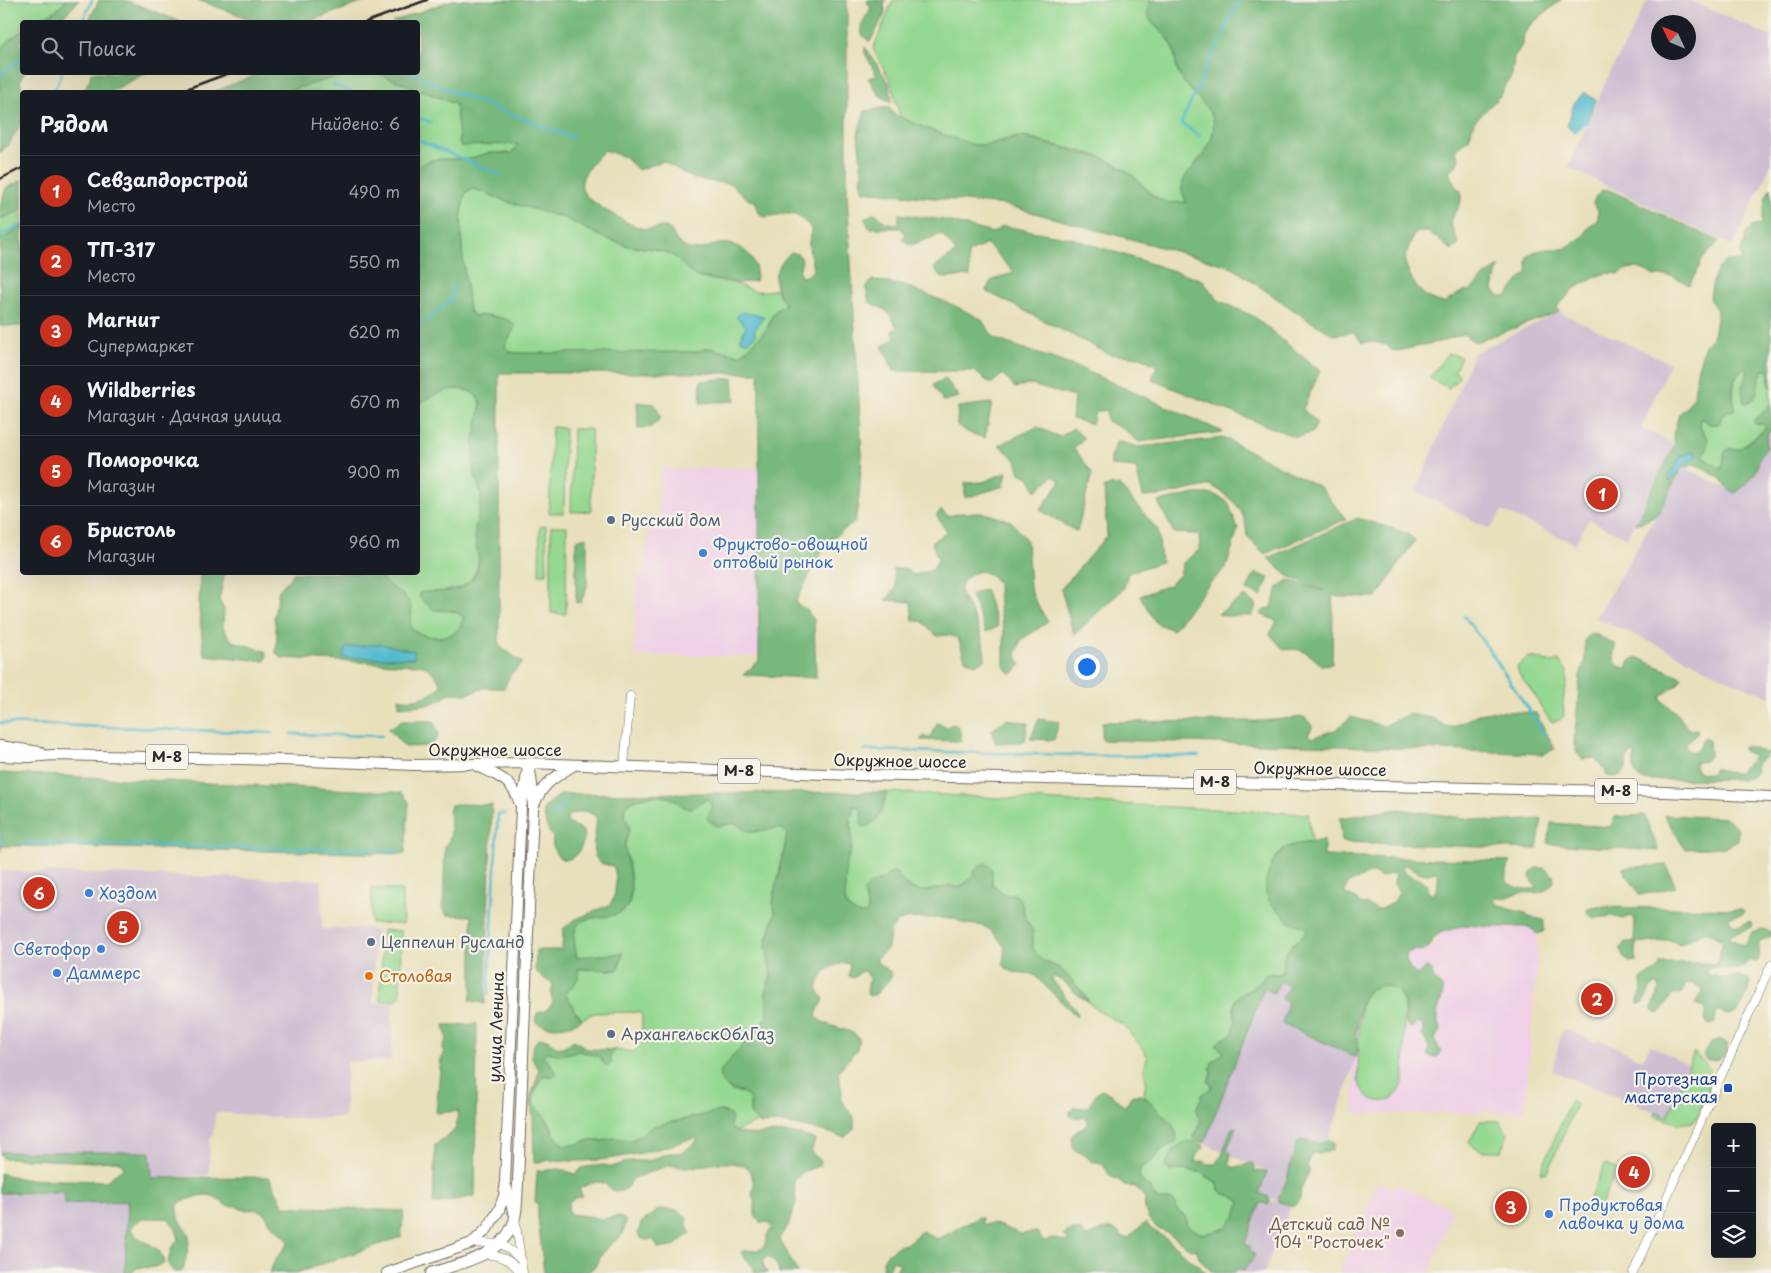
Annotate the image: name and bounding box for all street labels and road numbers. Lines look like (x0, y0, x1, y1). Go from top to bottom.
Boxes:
street label: Окружное шоссе (428, 737, 562, 761)
road number: М-8 (146, 744, 188, 770)
street label: Окружное шоссе (833, 747, 967, 773)
street label: Окружное шоссе (1253, 755, 1387, 781)
road number: М-8 (718, 758, 760, 784)
road number: М-8 (1194, 770, 1236, 794)
road number: М-8 (1595, 778, 1637, 804)
street label: улица Ленина (481, 971, 509, 1083)

